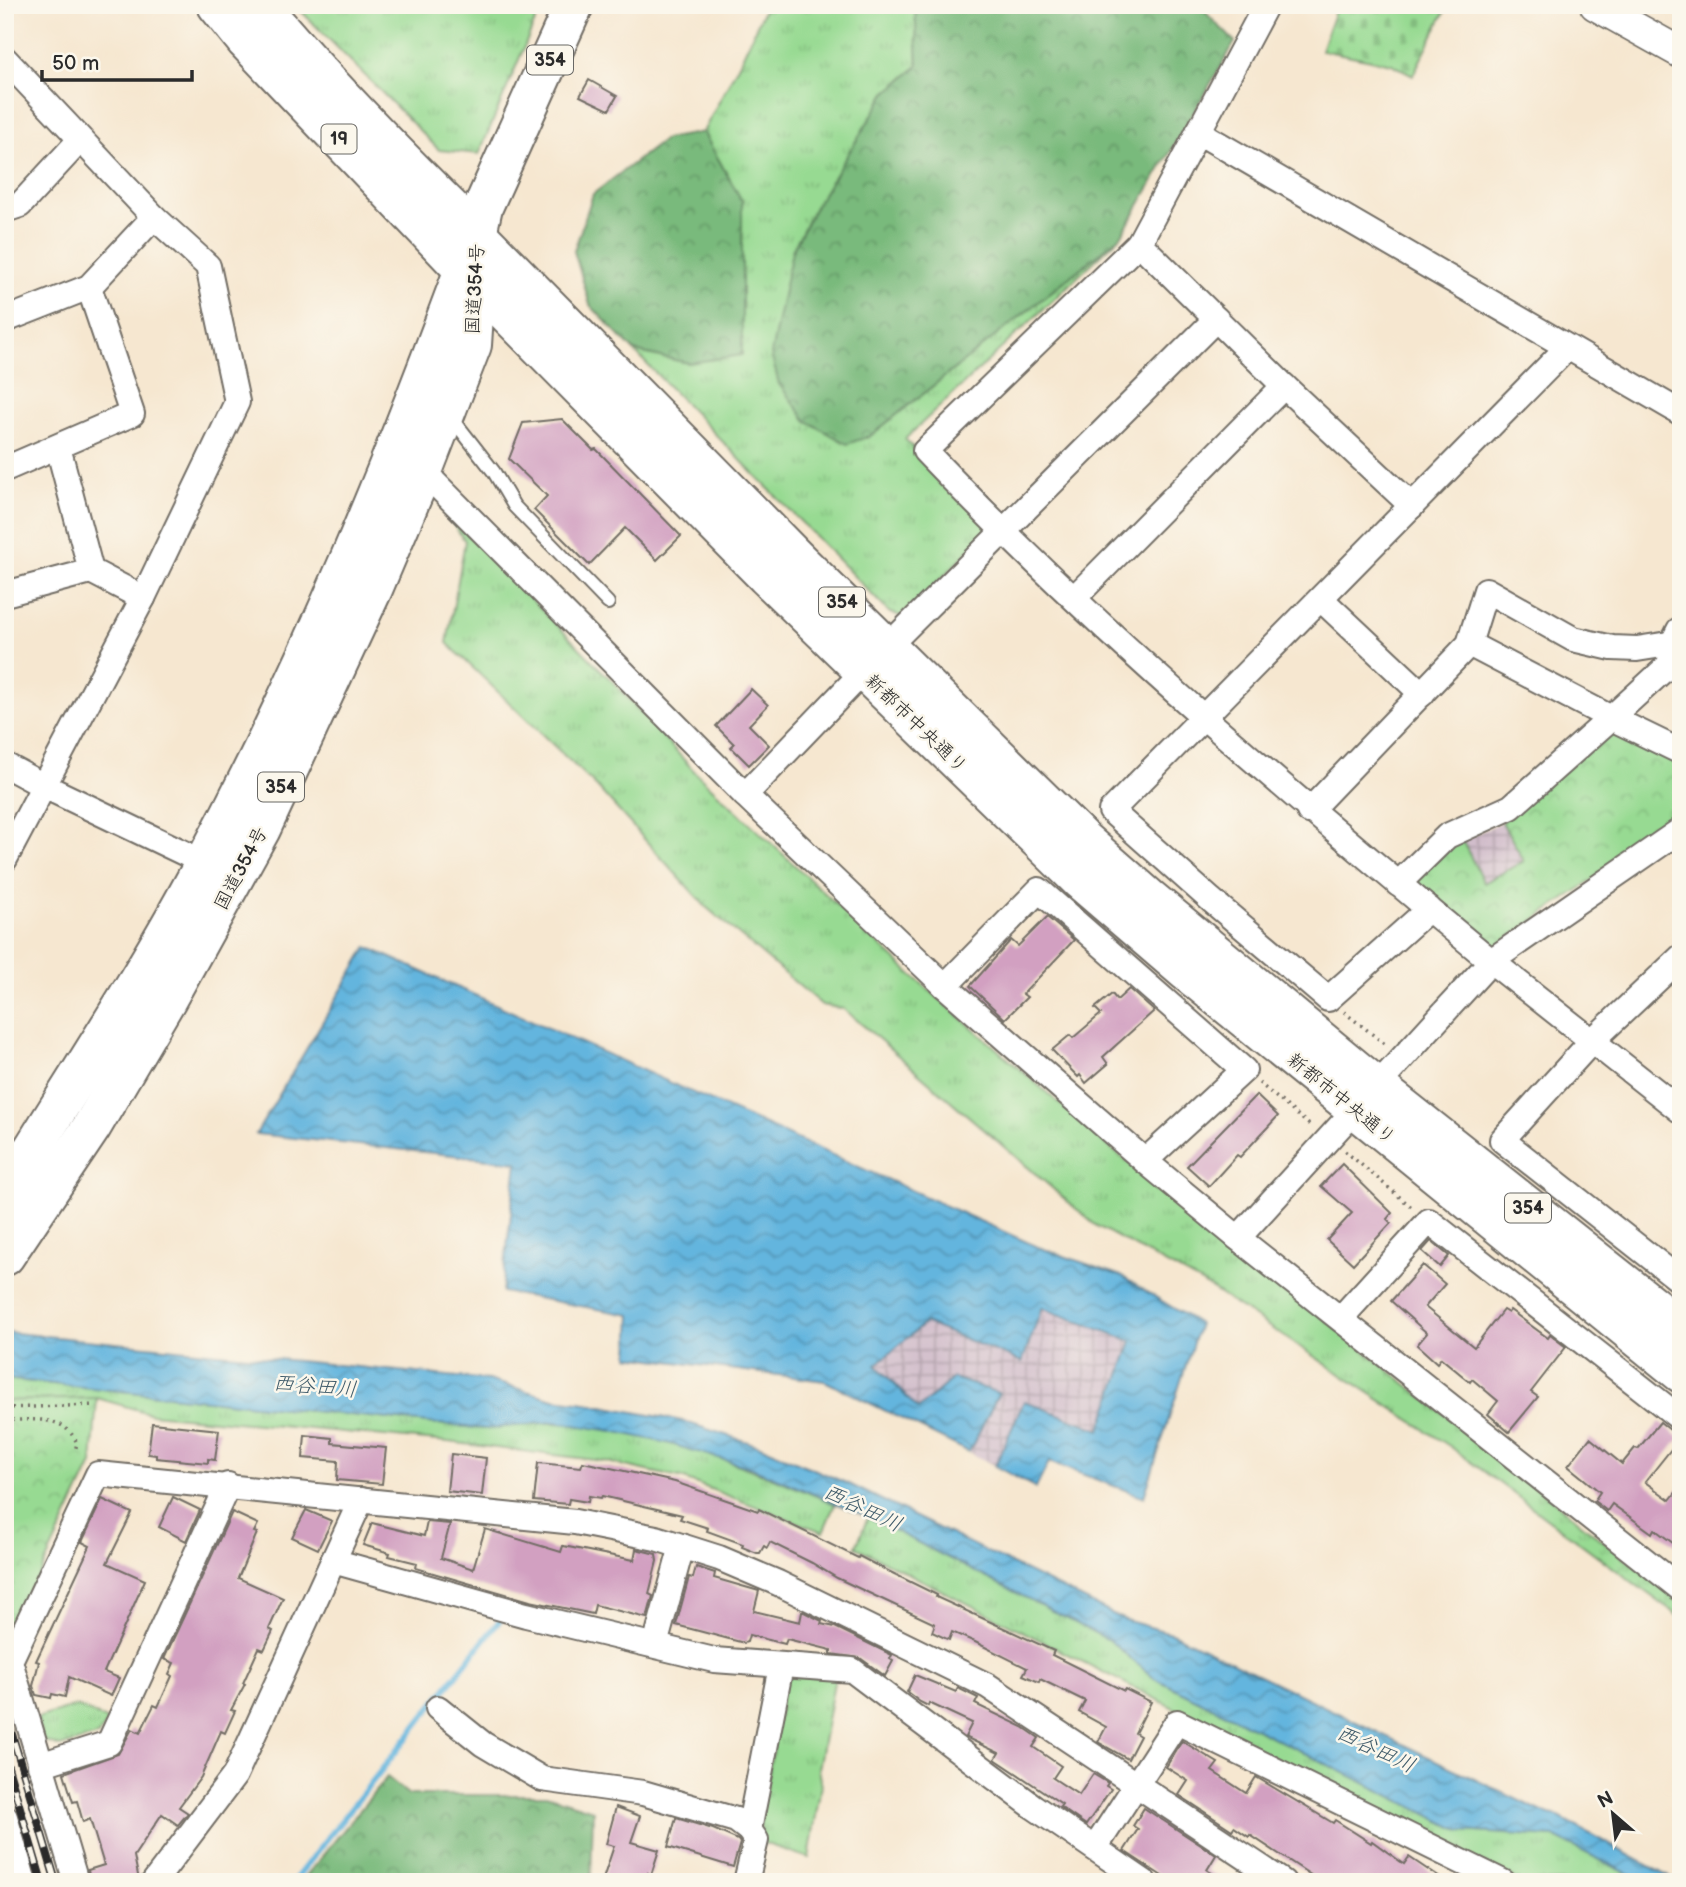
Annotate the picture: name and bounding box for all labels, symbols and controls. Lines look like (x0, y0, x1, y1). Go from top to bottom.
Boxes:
scale bar (42, 38, 192, 82)
road number: 354 (527, 46, 573, 74)
text: 50 m (52, 51, 99, 76)
road number: 19 (322, 124, 356, 154)
street label: 国道354号 (462, 243, 489, 335)
road number: 354 (819, 588, 865, 616)
street label: 新都市中央通り (860, 670, 972, 779)
road number: 354 (258, 772, 304, 802)
street label: 国道354号 (210, 823, 273, 914)
street label: 新都市中央通り (1282, 1048, 1400, 1150)
road number: 354 (1505, 1194, 1551, 1223)
water label: 西谷田川 (272, 1370, 358, 1403)
water label: 西谷田川 (819, 1479, 906, 1538)
water label: 西谷田川 (1332, 1720, 1419, 1779)
north arrow (1578, 1778, 1648, 1848)
text: N (1594, 1787, 1617, 1814)

